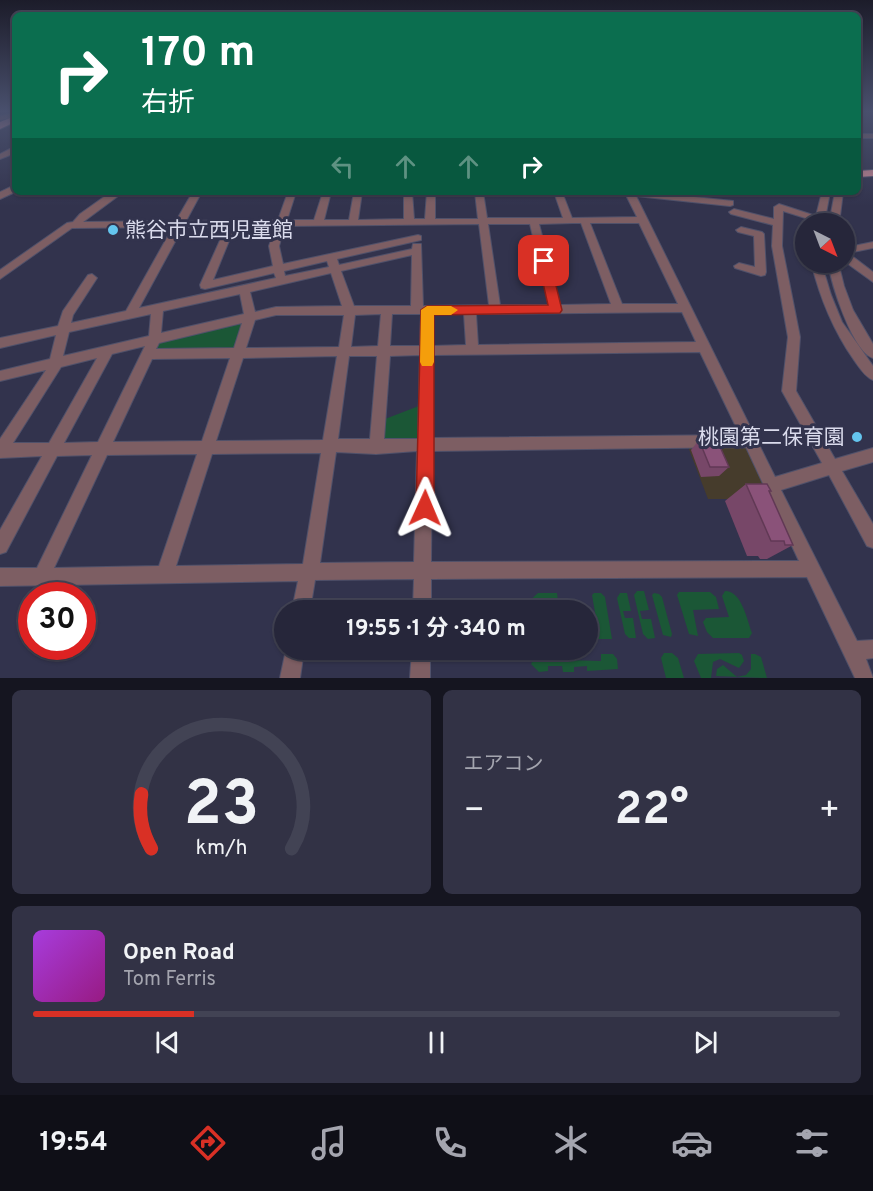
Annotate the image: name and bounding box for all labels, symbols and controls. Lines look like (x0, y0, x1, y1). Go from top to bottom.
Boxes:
text: 170 m (141, 28, 255, 81)
icon: right (42, 36, 120, 114)
text: 右折 (141, 87, 195, 121)
icon: left (326, 150, 359, 183)
icon: ahead (389, 150, 422, 183)
icon: ahead (452, 150, 485, 183)
icon: right (515, 150, 548, 183)
north arrow (795, 213, 855, 273)
map controls (795, 213, 855, 273)
place label: 熊谷市立西児童館 (125, 218, 293, 245)
marker: 熊谷市立西児童館 (106, 223, 120, 237)
pin (518, 235, 569, 286)
icon: arrive (527, 244, 560, 277)
place label: 桃園第二保育園 (698, 425, 845, 452)
marker: 桃園第二保育園 (850, 430, 864, 444)
position arrow (393, 476, 457, 540)
speed limit sign: 30 (18, 582, 96, 660)
text: 19:55 · 1 分 · 340 m (346, 616, 526, 643)
text: エアコン (464, 752, 544, 778)
text: 23 (183, 768, 259, 847)
text: 22° (615, 783, 689, 840)
text: − (464, 791, 485, 833)
text: + (819, 791, 840, 833)
text: km/h (195, 835, 247, 862)
text: Open Road (123, 940, 235, 967)
text: Tom Ferris (123, 967, 216, 993)
icon: previous (151, 1026, 184, 1059)
icon: pause (420, 1026, 453, 1059)
icon: next (689, 1026, 722, 1059)
icon: directions (187, 1122, 229, 1164)
icon: music (308, 1122, 350, 1164)
icon: phone (429, 1122, 471, 1164)
icon: climate (550, 1122, 592, 1164)
icon: car (671, 1122, 713, 1164)
icon: filters (791, 1122, 833, 1164)
text: 19:54 (39, 1126, 108, 1160)

